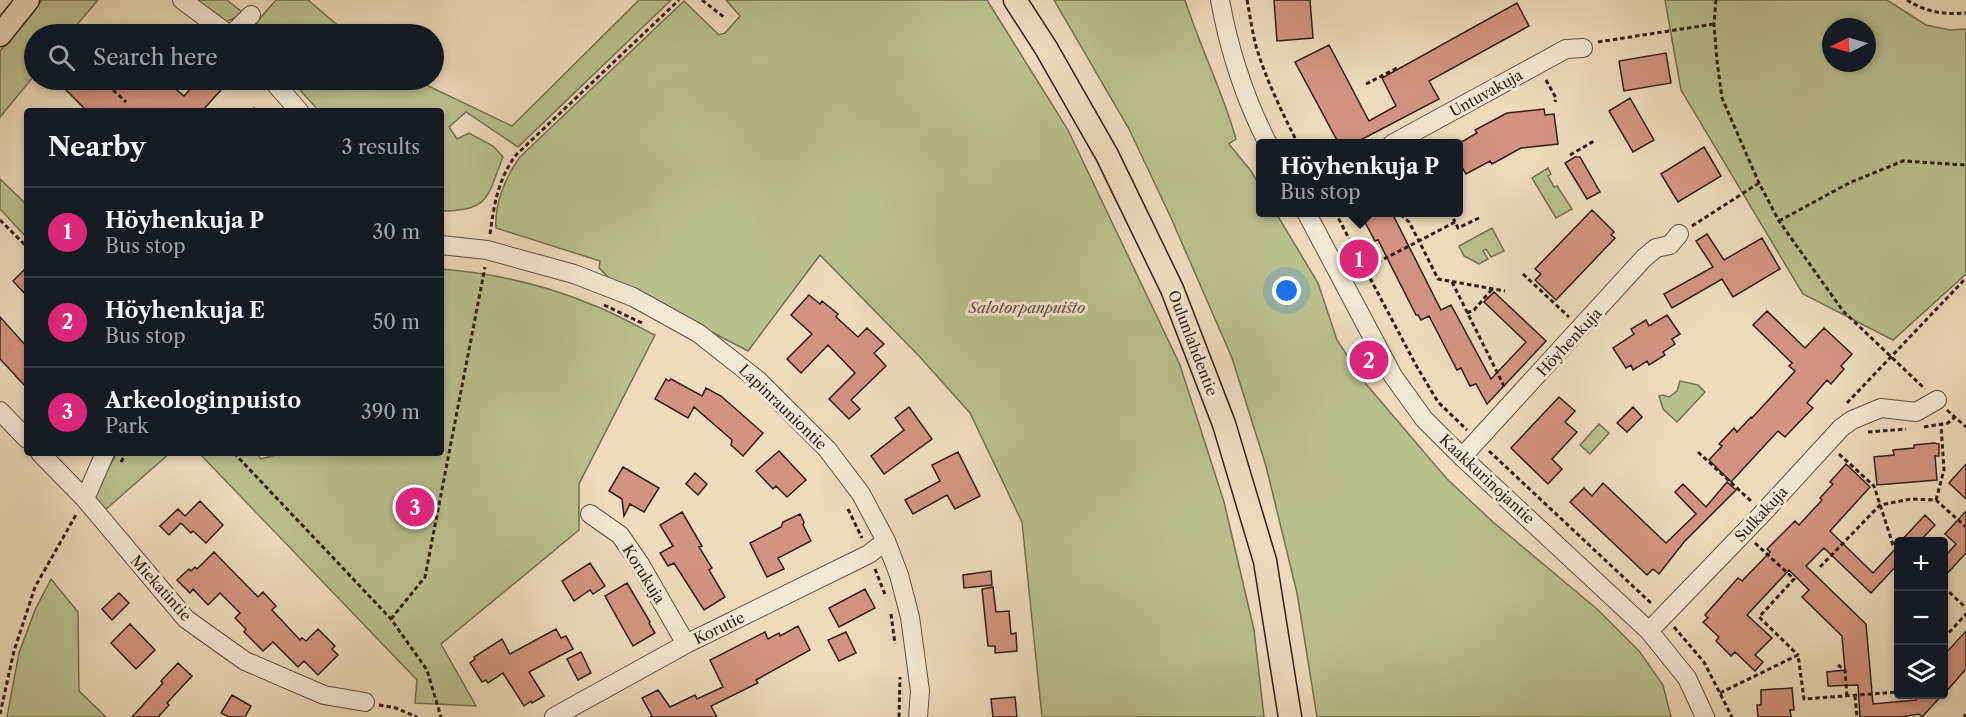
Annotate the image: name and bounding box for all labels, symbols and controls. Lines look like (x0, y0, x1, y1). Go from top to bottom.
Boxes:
north arrow (1822, 18, 1876, 72)
search box (24, 24, 444, 90)
icon: search (45, 41, 78, 74)
text: Search here (93, 44, 218, 71)
street label: Untuvakuja (1446, 65, 1526, 121)
text: Nearby (48, 131, 146, 163)
text: 3 results (342, 135, 420, 159)
popup (1256, 139, 1463, 217)
text: Höyhenkuja P (1280, 153, 1439, 180)
text: Bus stop (1280, 180, 1361, 204)
text: Höyhenkuja P (105, 207, 264, 234)
text: 1 (63, 220, 72, 244)
text: 30 m (372, 220, 420, 244)
text: Bus stop (105, 234, 186, 258)
pin: 1 (1340, 236, 1378, 282)
your location (1272, 276, 1301, 305)
street label: Oulunlahdentie (1164, 287, 1222, 399)
text: Höyhenkuja E (105, 297, 265, 324)
park label: Salotorpanpuisto (968, 298, 1085, 317)
street label: Höyhenkuja (1532, 304, 1606, 380)
text: 2 (62, 310, 73, 334)
text: 50 m (373, 310, 420, 334)
text: Bus stop (105, 324, 186, 348)
pin: 2 (1350, 338, 1388, 382)
street label: Lapinrauniontie (735, 360, 831, 454)
text: Arkeologinpuisto (105, 387, 301, 414)
text: 3 (62, 400, 73, 424)
text: 390 m (361, 400, 420, 424)
text: Park (105, 414, 148, 438)
street label: Kaakkurinojantie (1435, 430, 1539, 528)
street label: Sulkakuja (1731, 482, 1792, 546)
pin: 3 (396, 484, 434, 530)
map controls (1894, 537, 1948, 699)
button: + (1894, 537, 1948, 591)
street label: Korukuja (618, 541, 670, 607)
street label: Miekatintie (127, 551, 195, 625)
button: − (1894, 591, 1948, 645)
street label: Korutie (690, 608, 748, 648)
button: layers (1894, 645, 1948, 699)

